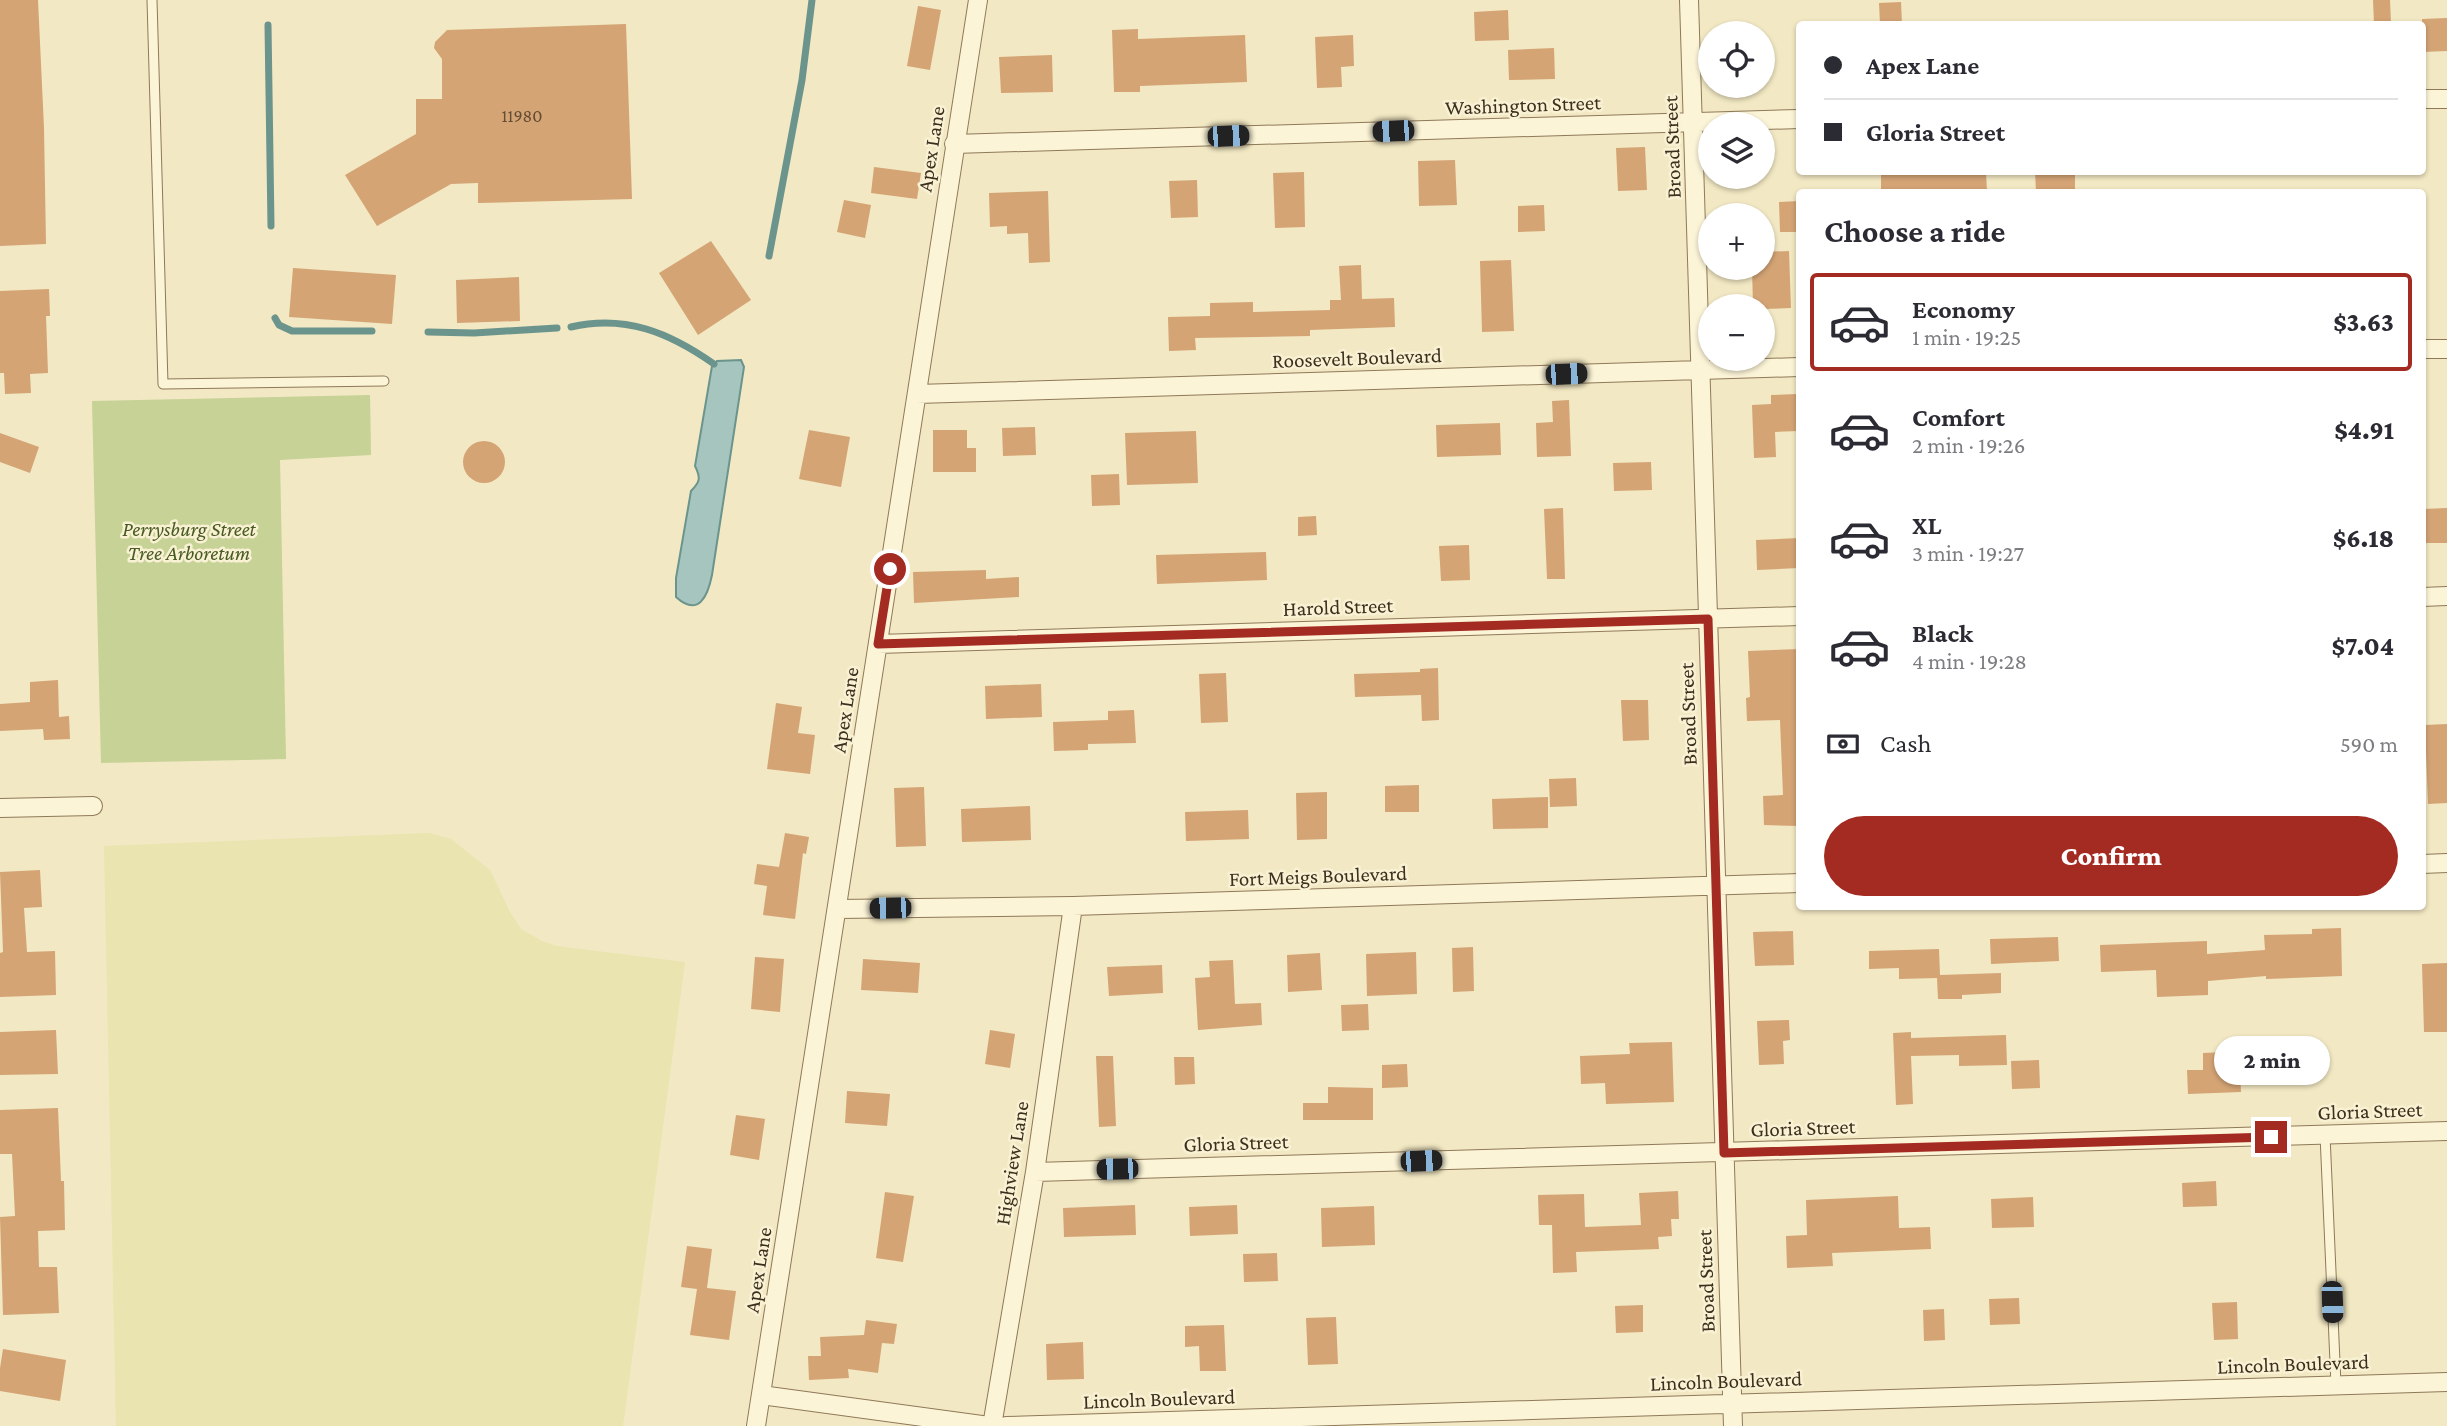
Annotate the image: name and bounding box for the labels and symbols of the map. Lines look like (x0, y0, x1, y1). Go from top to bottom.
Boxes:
street label: Washington Street (1445, 90, 1602, 120)
street label: Broad Street (1658, 94, 1686, 199)
street label: Apex Lane (912, 104, 950, 194)
house number: 11980 (502, 106, 542, 126)
car (1372, 120, 1415, 142)
car (1207, 125, 1250, 147)
street label: Roosevelt Boulevard (1272, 343, 1442, 373)
car (1545, 363, 1588, 385)
park label: Perrysburg Street Tree Arboretum (122, 517, 257, 565)
route start (874, 553, 906, 585)
street label: Harold Street (1282, 593, 1395, 621)
street label: Broad Street (1674, 661, 1702, 766)
street label: Apex Lane (826, 665, 864, 755)
street label: Fort Meigs Boulevard (1229, 861, 1407, 891)
car (869, 897, 912, 919)
callout: 2 min (2213, 1036, 2329, 1084)
street label: Gloria Street (2317, 1097, 2424, 1125)
street label: Highview Lane (990, 1099, 1034, 1227)
street label: Gloria Street (1750, 1114, 1857, 1142)
route end (2255, 1121, 2287, 1153)
street label: Gloria Street (1183, 1129, 1290, 1157)
car (1400, 1150, 1443, 1172)
car (1096, 1158, 1139, 1180)
street label: Apex Lane (739, 1225, 777, 1315)
street label: Broad Street (1692, 1228, 1720, 1333)
car (2321, 1281, 2344, 1323)
street label: Lincoln Boulevard (2217, 1349, 2369, 1379)
street label: Lincoln Boulevard (1650, 1366, 1802, 1396)
street label: Lincoln Boulevard (1083, 1384, 1235, 1414)

